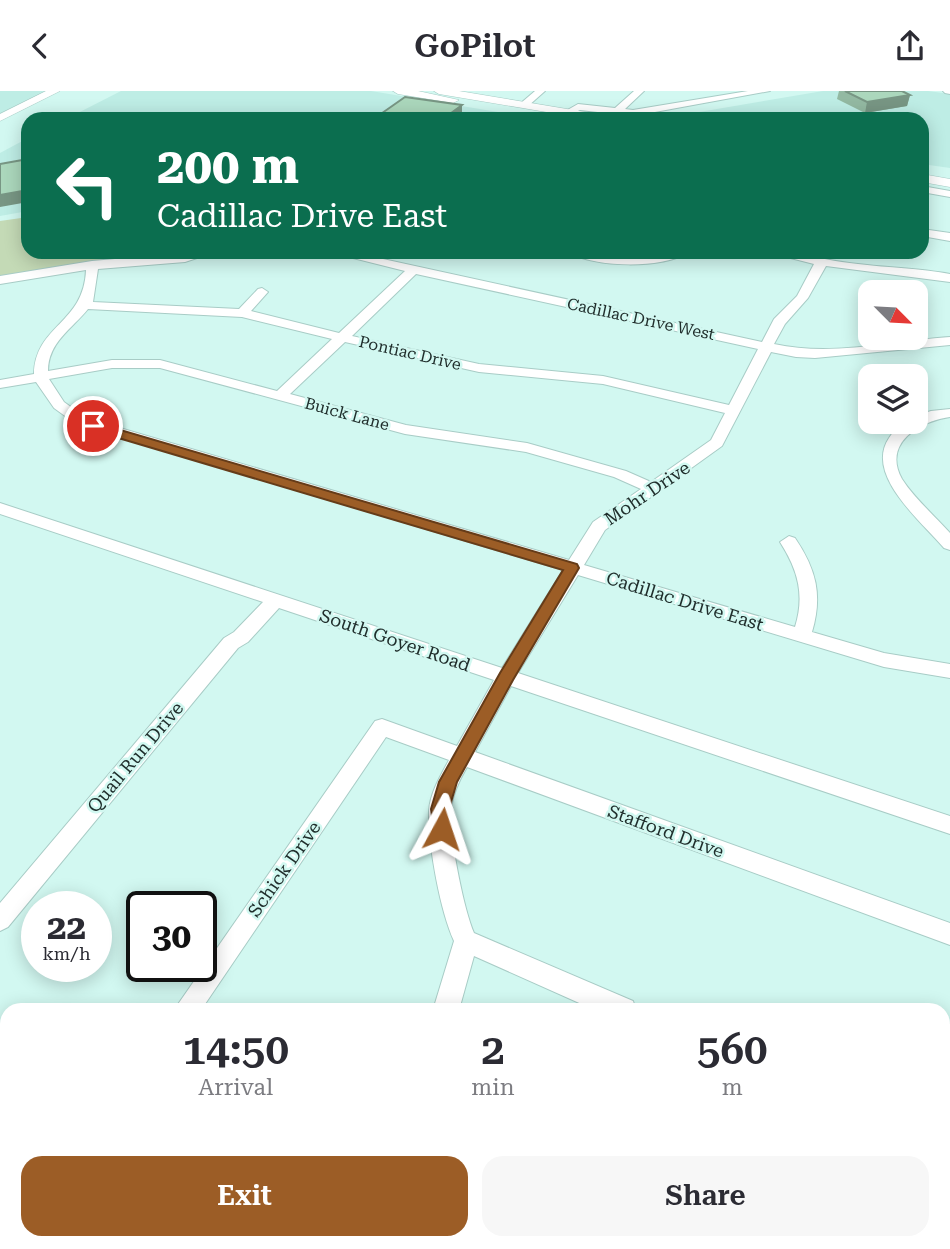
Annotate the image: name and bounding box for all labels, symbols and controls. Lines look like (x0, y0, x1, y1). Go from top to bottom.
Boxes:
icon: back (21, 27, 59, 65)
text: GoPilot (414, 27, 536, 65)
icon: share (891, 27, 929, 65)
text: 200 m (157, 138, 299, 195)
icon: left (42, 140, 133, 231)
text: Cadillac Drive East (157, 197, 447, 235)
north arrow (858, 280, 928, 350)
map controls (858, 280, 928, 434)
street label: Cadillac Drive West (565, 294, 717, 344)
street label: Pontiac Drive (357, 332, 463, 374)
button: layers (858, 364, 928, 434)
street label: Buick Lane (303, 394, 391, 434)
pin (63, 396, 123, 456)
icon: arrive (74, 407, 112, 445)
street label: Mohr Drive (600, 457, 694, 529)
street label: Cadillac Drive East (604, 567, 766, 635)
street label: South Goyer Road (317, 604, 474, 676)
street label: Quail Run Drive (83, 697, 187, 816)
position arrow (405, 792, 479, 866)
street label: Stafford Drive (605, 800, 727, 862)
street label: Schick Drive (243, 817, 325, 921)
speed limit sign: 30 (126, 891, 217, 982)
text: 22 (47, 907, 86, 948)
text: km/h (42, 943, 91, 964)
text: 14:50 (182, 1025, 289, 1074)
text: 2 (481, 1025, 505, 1074)
text: 560 (697, 1025, 768, 1074)
text: Arrival (198, 1074, 273, 1101)
text: min (471, 1074, 515, 1101)
text: m (722, 1074, 743, 1101)
button: Exit (21, 1156, 468, 1236)
button: Share (482, 1156, 929, 1236)

